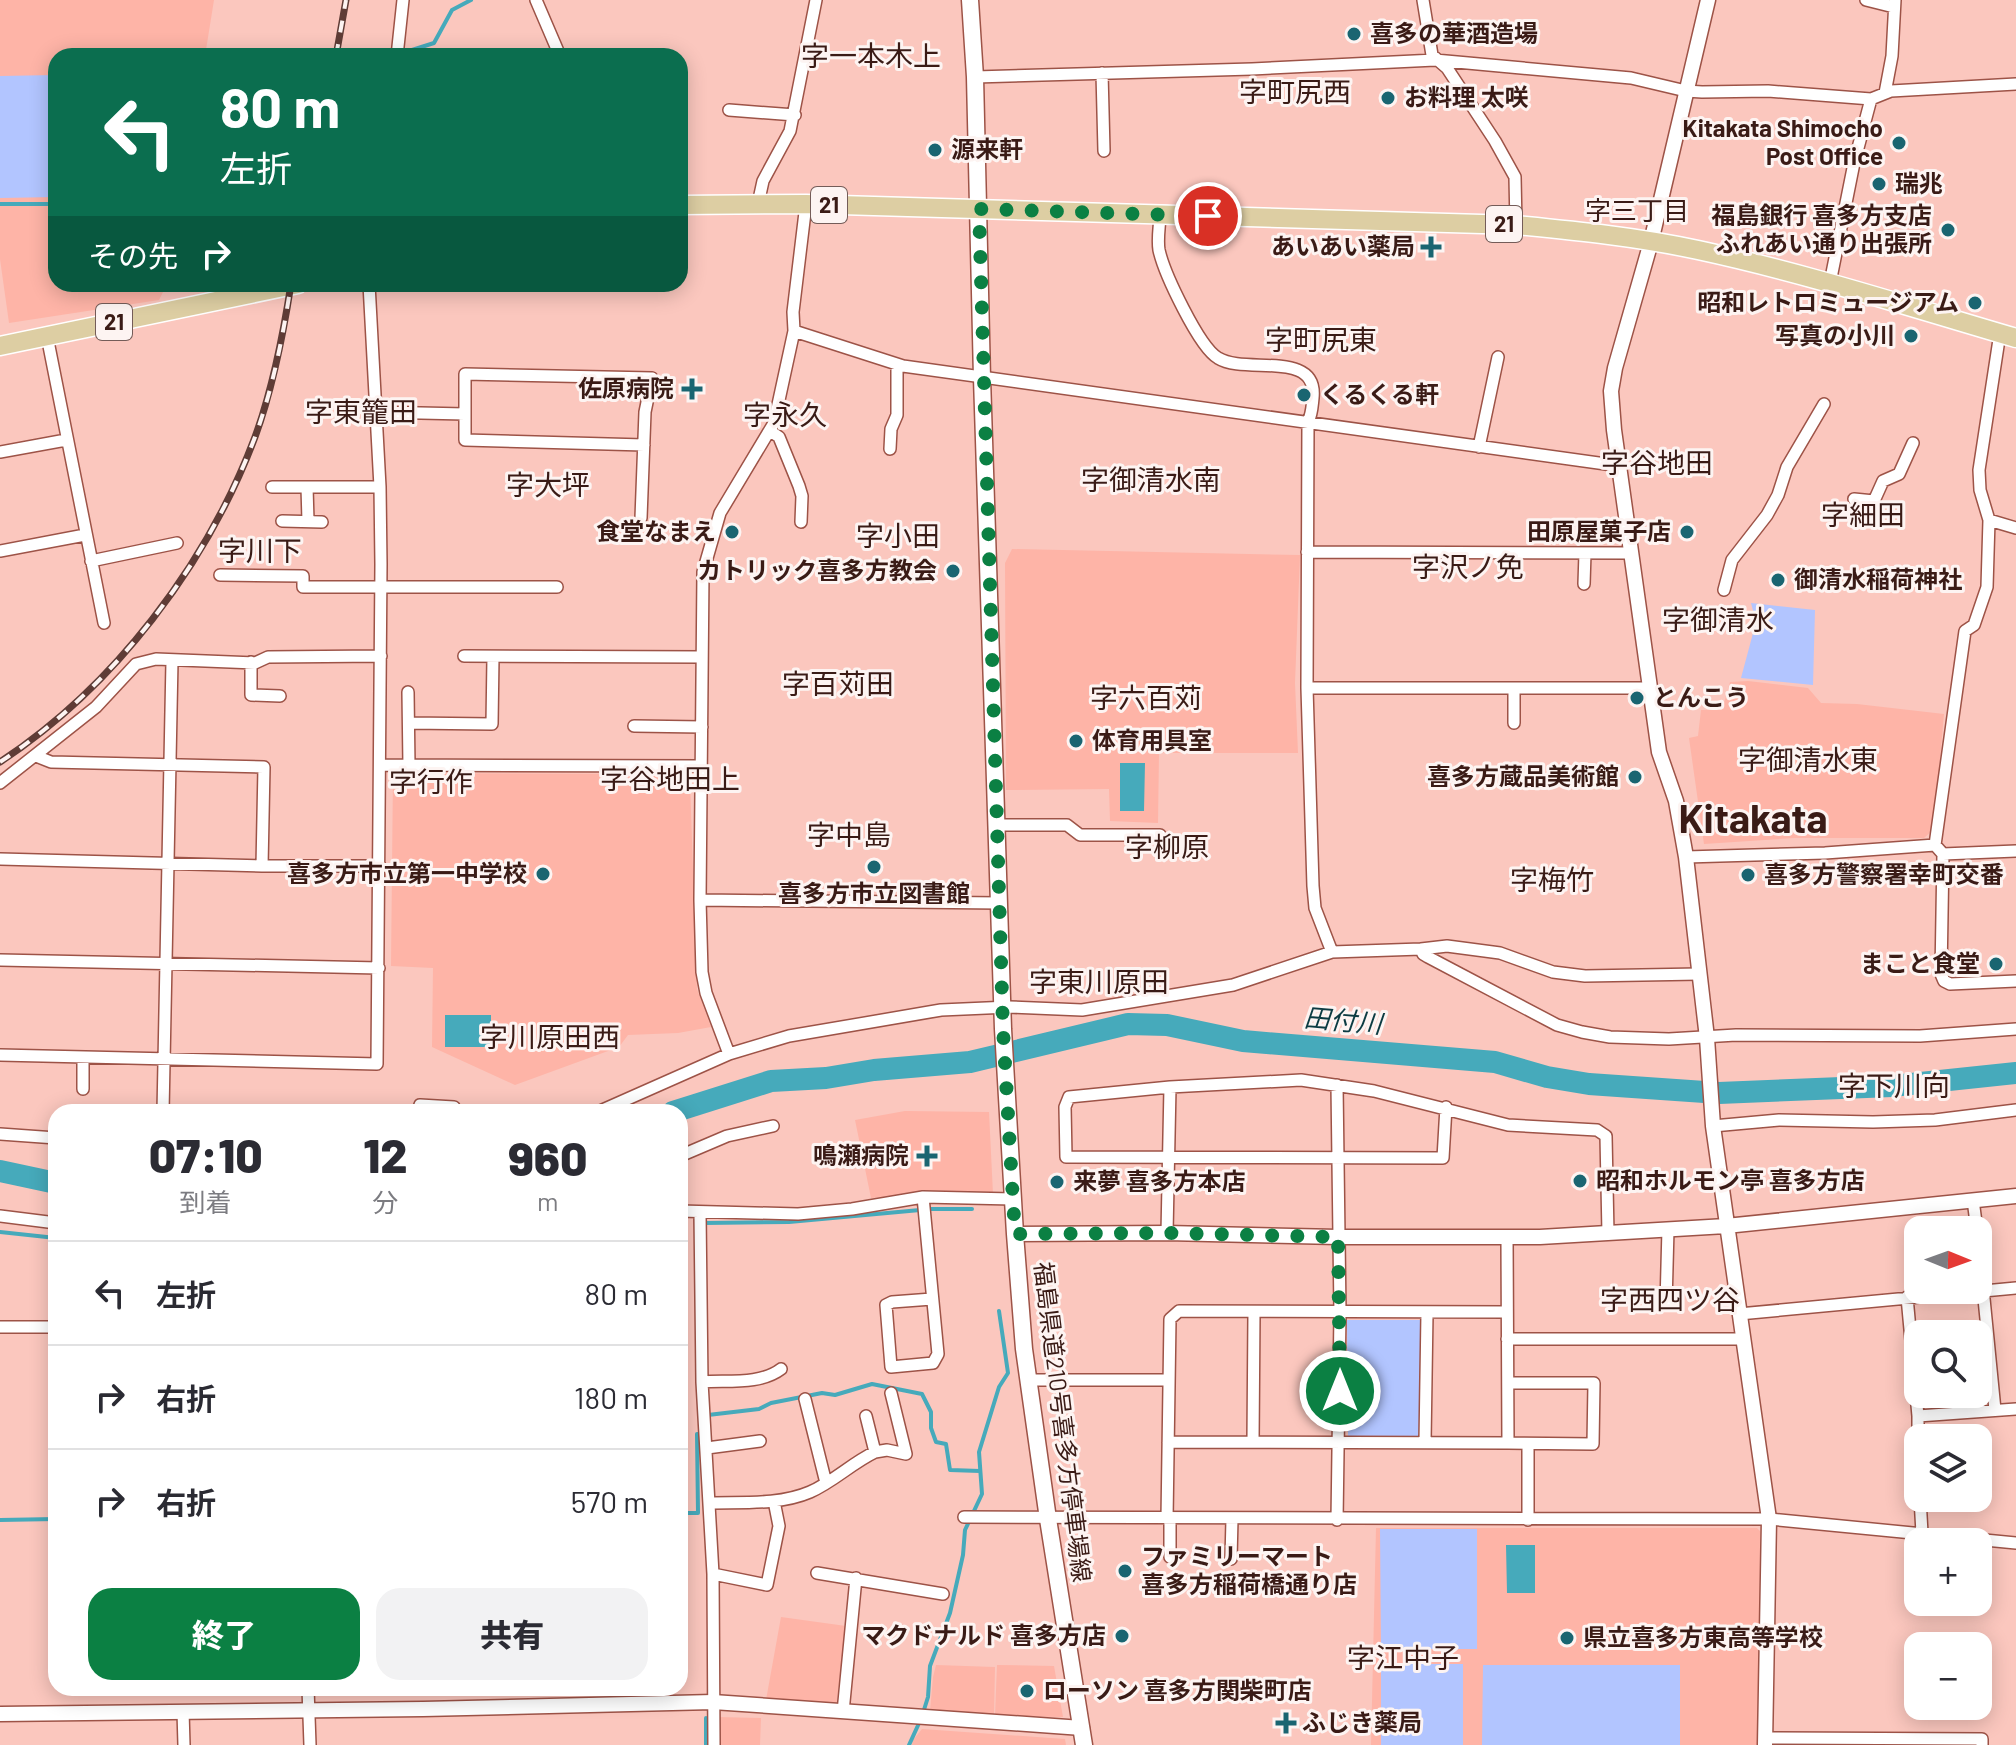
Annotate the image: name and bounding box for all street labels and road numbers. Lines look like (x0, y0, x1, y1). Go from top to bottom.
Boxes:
road number: 21 (811, 187, 847, 223)
road number: 21 (1486, 206, 1522, 242)
road number: 21 (96, 304, 132, 340)
street label: 福島県道210号喜多方停車場線 (1029, 1260, 1098, 1584)

